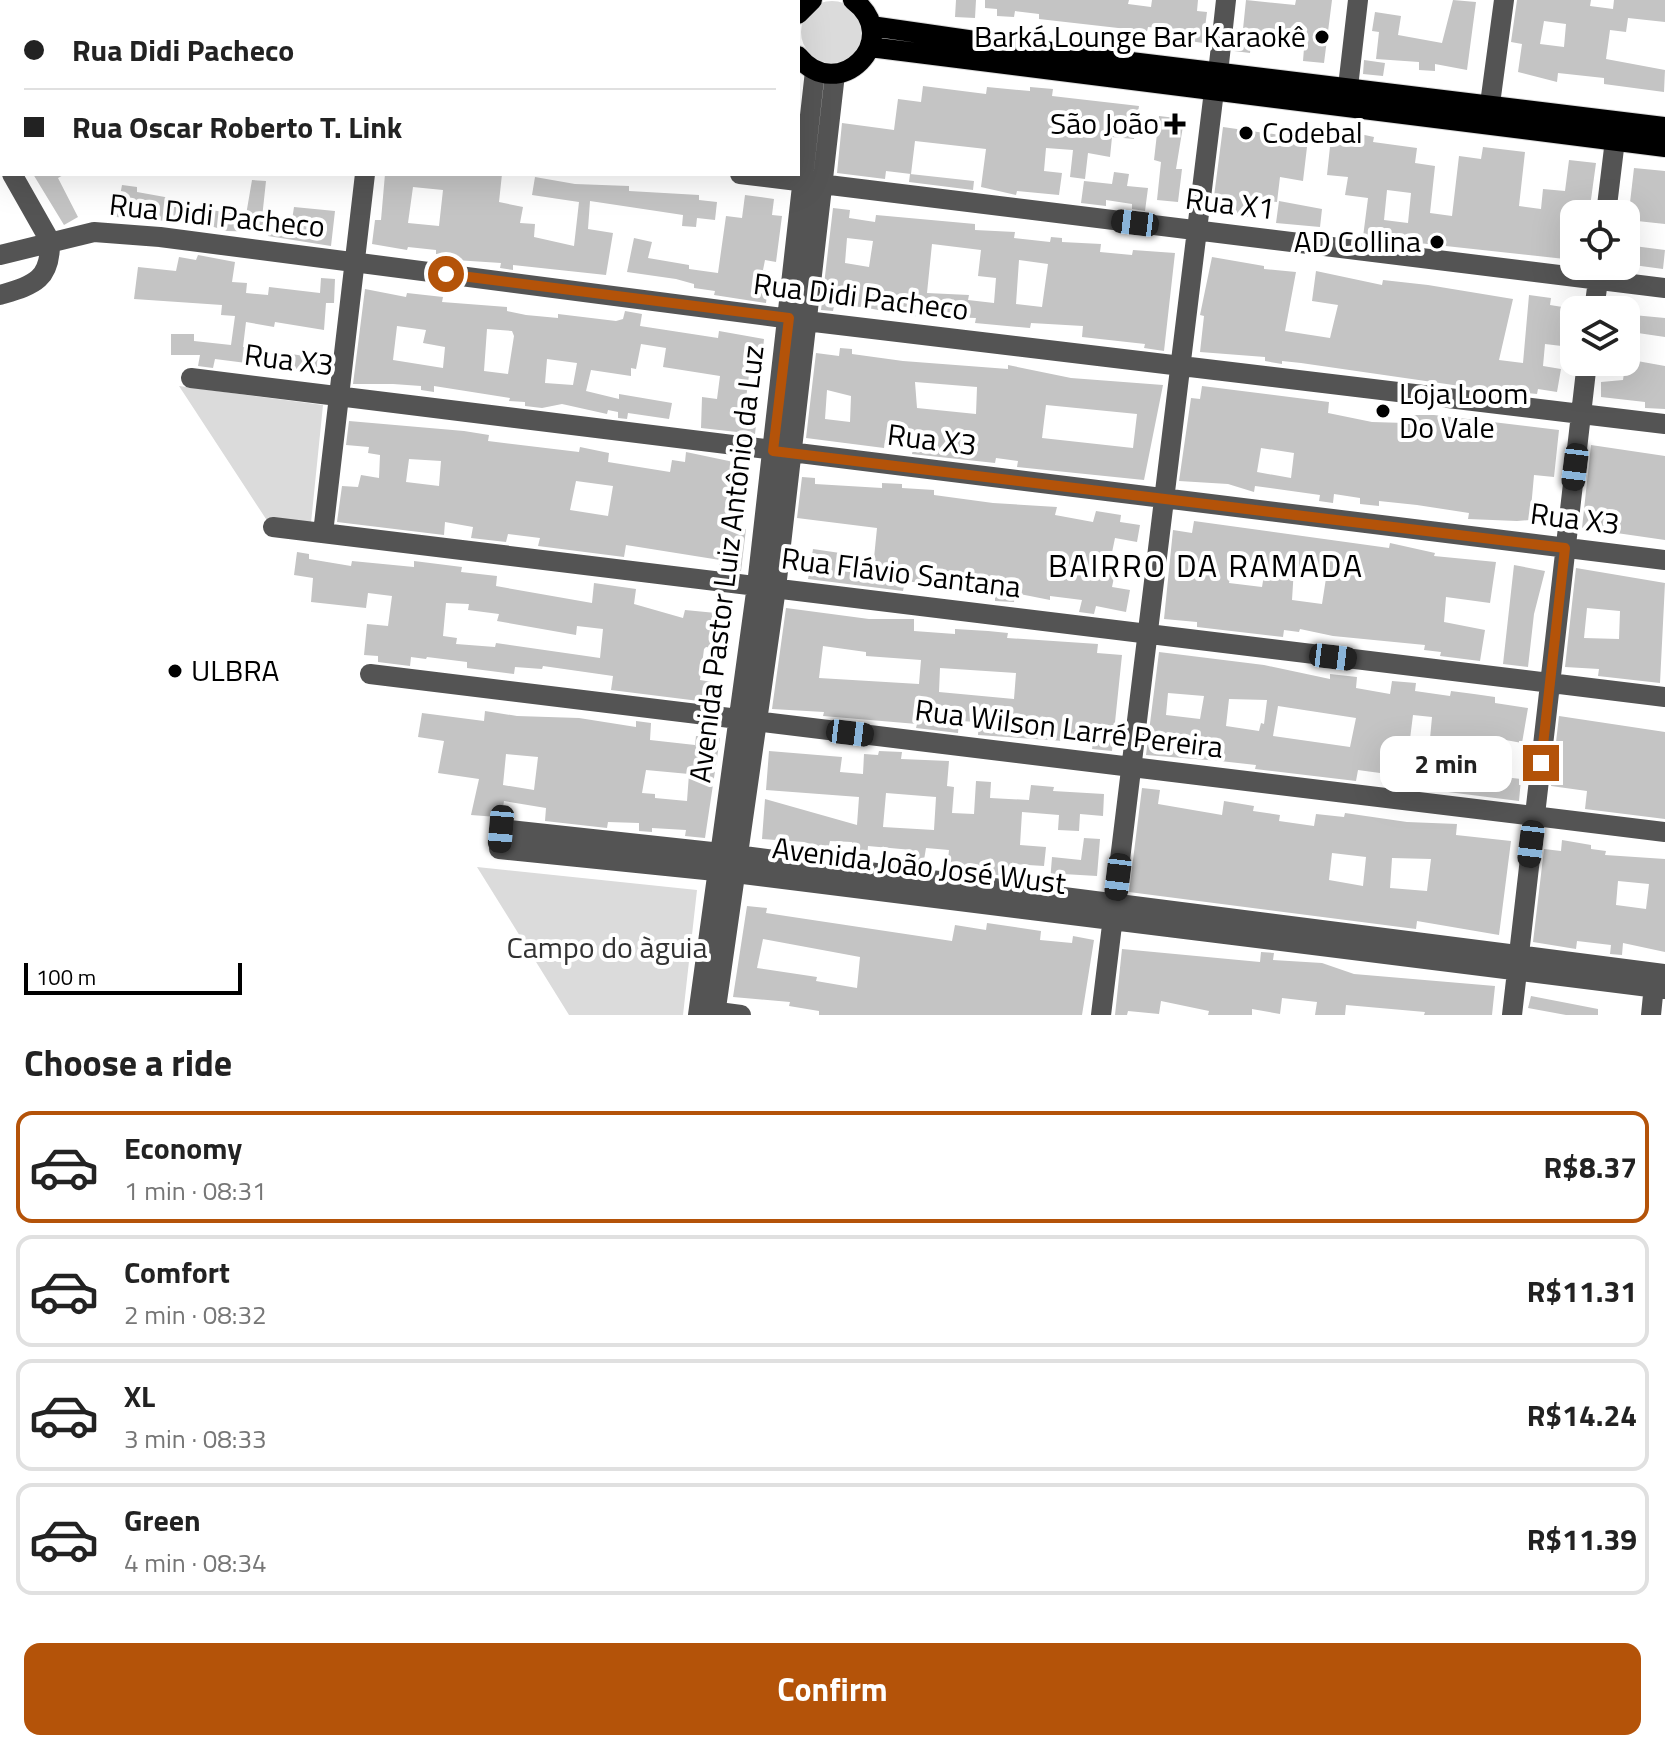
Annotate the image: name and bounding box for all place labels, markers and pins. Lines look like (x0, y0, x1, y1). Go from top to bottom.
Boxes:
place label: Barká Lounge Bar Karaokê (974, 13, 1306, 59)
marker: Barká Lounge Bar Karaokê (1313, 28, 1331, 46)
place label: São João (1050, 100, 1159, 146)
place label: Codebal (1262, 109, 1363, 155)
marker: São João (1166, 115, 1184, 133)
marker: Codebal (1237, 124, 1255, 142)
place label: AD Collina (1294, 218, 1421, 264)
marker: AD Collina (1428, 233, 1446, 251)
place label: Loja Loom Do Vale (1399, 370, 1528, 450)
marker: Loja Loom Do Vale (1374, 402, 1392, 420)
place label: ULBRA (191, 647, 279, 693)
marker: ULBRA (166, 662, 184, 680)

